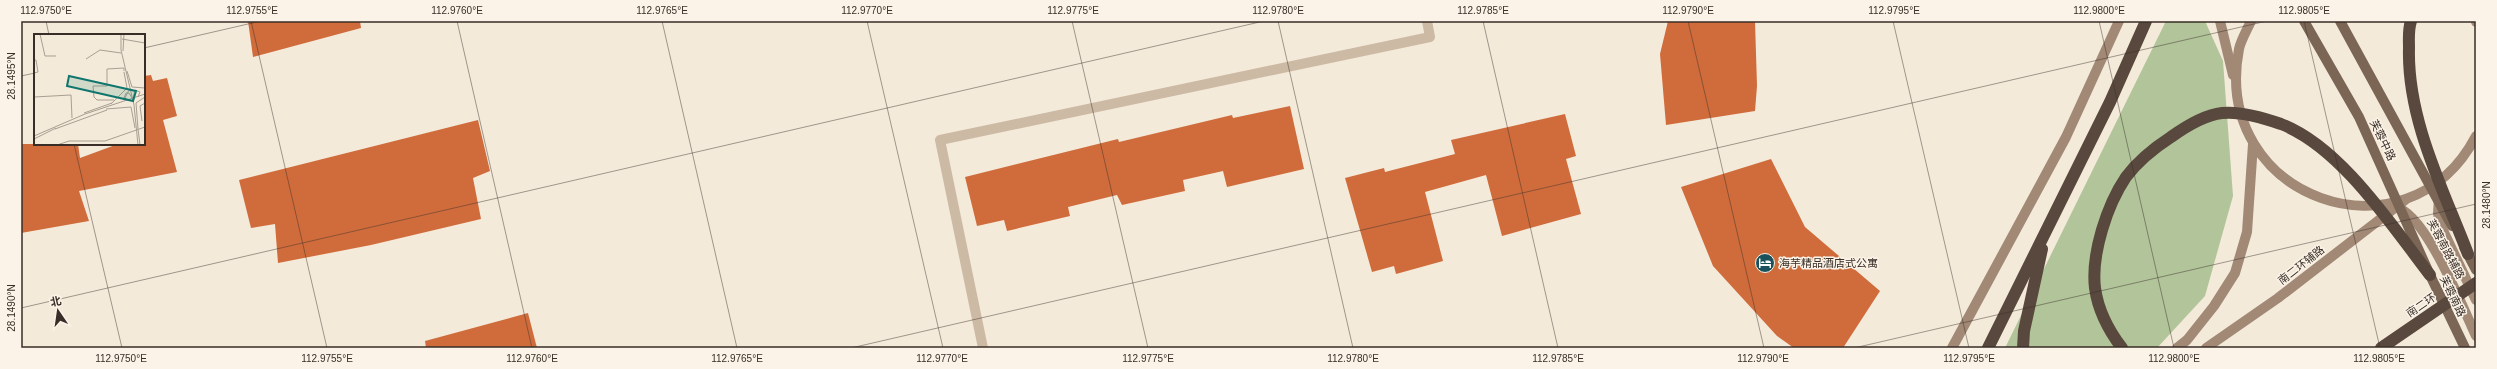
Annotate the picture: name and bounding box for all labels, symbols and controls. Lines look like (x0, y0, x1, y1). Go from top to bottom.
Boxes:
text: 112.9750°E (20, 5, 72, 16)
text: 112.9755°E (226, 5, 278, 16)
text: 112.9760°E (431, 5, 483, 16)
text: 112.9765°E (636, 5, 688, 16)
text: 112.9770°E (841, 5, 893, 16)
text: 112.9775°E (1047, 5, 1099, 16)
text: 112.9780°E (1252, 5, 1304, 16)
text: 112.9785°E (1457, 5, 1509, 16)
text: 112.9790°E (1662, 5, 1714, 16)
text: 112.9795°E (1868, 5, 1920, 16)
text: 112.9800°E (2073, 5, 2125, 16)
text: 112.9805°E (2278, 5, 2330, 16)
inset map (34, 34, 145, 145)
text: 28.1495°N (6, 52, 17, 100)
street label: 芙蓉中路 (2368, 118, 2398, 162)
text: 28.1480°N (2481, 181, 2492, 229)
street label: 芙蓉南路辅路 (2425, 217, 2467, 281)
street label: 南二环辅路 (2276, 243, 2326, 287)
hotel icon: 海芋精品酒店式公寓 (1754, 252, 1776, 274)
place label: 海芋精品酒店式公寓 (1779, 257, 1878, 269)
street label: 芙蓉南路 (2438, 274, 2468, 318)
text: 28.1490°N (6, 284, 17, 332)
north arrow (38, 291, 78, 331)
street label: 南二环 (2404, 291, 2438, 319)
text: 北 (49, 294, 62, 308)
text: 112.9750°E (95, 353, 147, 364)
text: 112.9755°E (301, 353, 353, 364)
text: 112.9760°E (506, 353, 558, 364)
text: 112.9765°E (711, 353, 763, 364)
text: 112.9770°E (916, 353, 968, 364)
text: 112.9775°E (1122, 353, 1174, 364)
text: 112.9780°E (1327, 353, 1379, 364)
text: 112.9785°E (1532, 353, 1584, 364)
text: 112.9790°E (1737, 353, 1789, 364)
text: 112.9795°E (1943, 353, 1995, 364)
text: 112.9800°E (2148, 353, 2200, 364)
text: 112.9805°E (2353, 353, 2405, 364)

